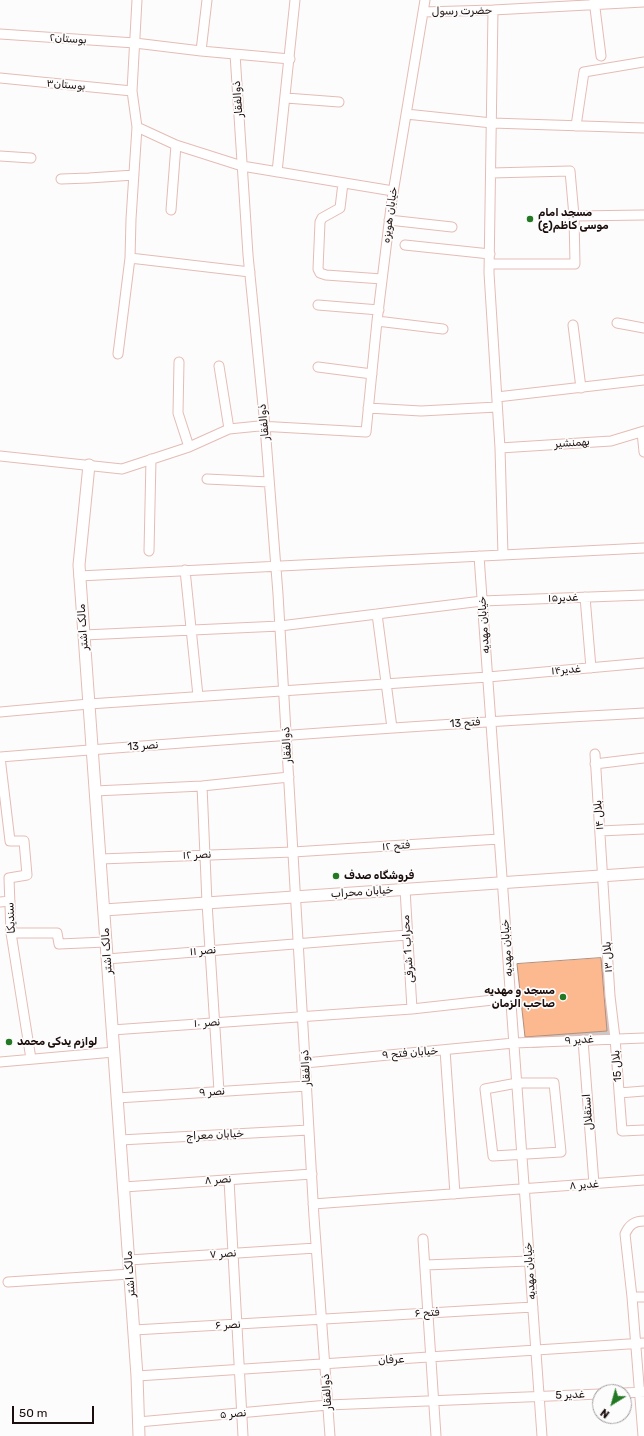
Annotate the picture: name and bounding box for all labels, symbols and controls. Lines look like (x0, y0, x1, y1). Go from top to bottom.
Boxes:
street label: حضرت رسول (431, 4, 493, 18)
street label: بوستان۲ (49, 31, 87, 47)
street label: بوستان۳ (46, 77, 86, 93)
street label: ذوالفقار (230, 80, 246, 118)
street label: خیابان هویزه (380, 186, 400, 244)
place label: مسجد امام موسی کاظم(ع) (538, 206, 609, 232)
marker: مسجد امام موسی کاظم(ع) (525, 214, 535, 224)
street label: ذوالفقار (256, 403, 272, 441)
street label: بهمنشیر (554, 435, 590, 451)
street label: غدیر۱۵ (548, 591, 578, 605)
street label: خیابان مهدیه (475, 596, 493, 654)
street label: مالک اشتر (75, 603, 91, 651)
street label: غدیر۱۴ (551, 662, 581, 678)
street label: فتح 13 (449, 715, 481, 731)
street label: ذوالفقار (279, 726, 295, 764)
street label: نصر 13 (127, 738, 159, 754)
street label: بلال ۱۴ (591, 799, 607, 831)
street label: فتح ۱۲ (382, 838, 410, 854)
street label: نصر ۱۲ (182, 848, 212, 862)
place label: فروشگاه صدف (344, 869, 414, 883)
marker: فروشگاه صدف (331, 871, 341, 881)
street label: خیابان محراب (330, 883, 394, 901)
street label: سندیکا (4, 902, 18, 934)
street label: محراب 1 شرقی (399, 915, 417, 983)
street label: خیابان مهدیه (498, 919, 516, 977)
street label: مالک اشتر (99, 927, 115, 975)
street label: بلال ۱۳ (601, 941, 615, 973)
street label: نصر ۱۱ (189, 943, 217, 959)
place label: مسجد و مهدیه صاحب الزمان (484, 984, 555, 1010)
marker: مسجد و مهدیه صاحب الزمان (558, 992, 568, 1002)
street label: نصر ۱۰ (193, 1015, 221, 1031)
street label: غدیر ۹ (564, 1033, 594, 1047)
place label: لوازم یدکی محمد (17, 1035, 98, 1049)
marker: لوازم یدکی محمد (4, 1037, 14, 1047)
street label: خیابان فتح ۹ (381, 1044, 439, 1062)
street label: ذوالفقار (298, 1049, 314, 1087)
street label: بلال 15 (609, 1050, 625, 1082)
street label: نصر ۹ (198, 1085, 226, 1099)
street label: استقلال (580, 1093, 596, 1131)
street label: خیابان معراج (186, 1127, 244, 1143)
street label: نصر ۸ (204, 1172, 232, 1188)
street label: غدیر ۸ (569, 1177, 599, 1193)
street label: خیابان مهدیه (521, 1242, 539, 1300)
street label: نصر ۷ (209, 1246, 237, 1262)
street label: مالک اشتر (122, 1250, 138, 1298)
street label: فتح ۶ (414, 1306, 440, 1320)
street label: نصر ۶ (215, 1318, 241, 1332)
street label: عرفان (377, 1353, 405, 1367)
street label: ذوالفقار (319, 1373, 335, 1411)
north arrow (592, 1384, 632, 1424)
street label: غدیر 5 (555, 1388, 585, 1402)
scale bar (14, 1398, 96, 1424)
text: 50 m (19, 1406, 47, 1420)
street label: نصر ۵ (219, 1406, 247, 1422)
text: N (598, 1406, 612, 1421)

